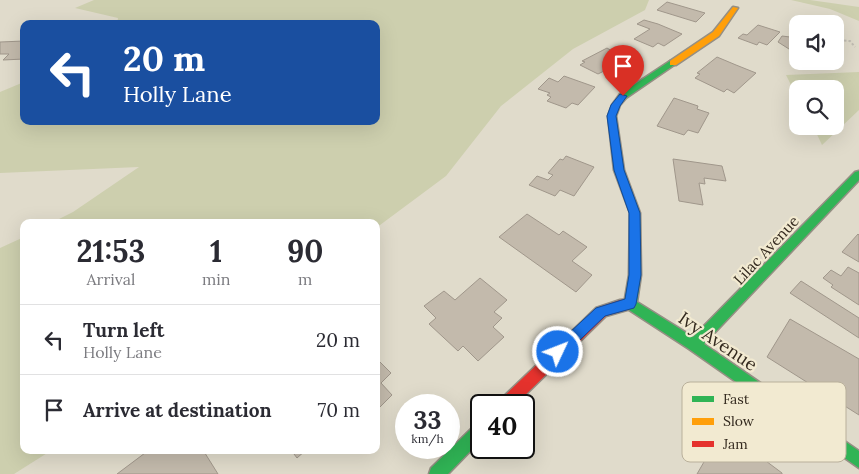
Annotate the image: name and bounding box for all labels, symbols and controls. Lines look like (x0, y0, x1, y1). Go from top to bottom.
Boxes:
map controls (789, 15, 844, 135)
button: sound (789, 15, 844, 70)
text: 20 m (123, 36, 205, 81)
icon: left (40, 40, 105, 105)
pin (602, 45, 644, 96)
icon: arrive (609, 52, 637, 80)
text: Holly Lane (123, 80, 232, 108)
button: search (789, 80, 844, 135)
street label: Lilac Avenue (729, 212, 803, 288)
text: 21:53 (77, 232, 145, 270)
text: 1 (210, 232, 222, 270)
text: 90 (287, 232, 323, 270)
text: Arrival (86, 269, 135, 289)
text: min (202, 269, 230, 289)
text: m (298, 269, 312, 289)
street label: Ivy Avenue (674, 306, 762, 376)
text: Turn left (83, 318, 164, 342)
position arrow (531, 325, 583, 377)
icon: left (40, 326, 68, 354)
text: 20 m (316, 328, 360, 352)
text: Holly Lane (83, 342, 162, 362)
legend (682, 382, 846, 462)
text: Fast (723, 390, 750, 408)
speed limit sign: 40 (470, 394, 535, 459)
icon: arrive (40, 396, 68, 424)
text: Arrive at destination (83, 398, 272, 422)
text: 70 m (317, 398, 360, 422)
text: 33 (413, 404, 442, 436)
text: Slow (723, 412, 755, 430)
text: km/h (411, 431, 444, 446)
text: Jam (722, 435, 748, 453)

